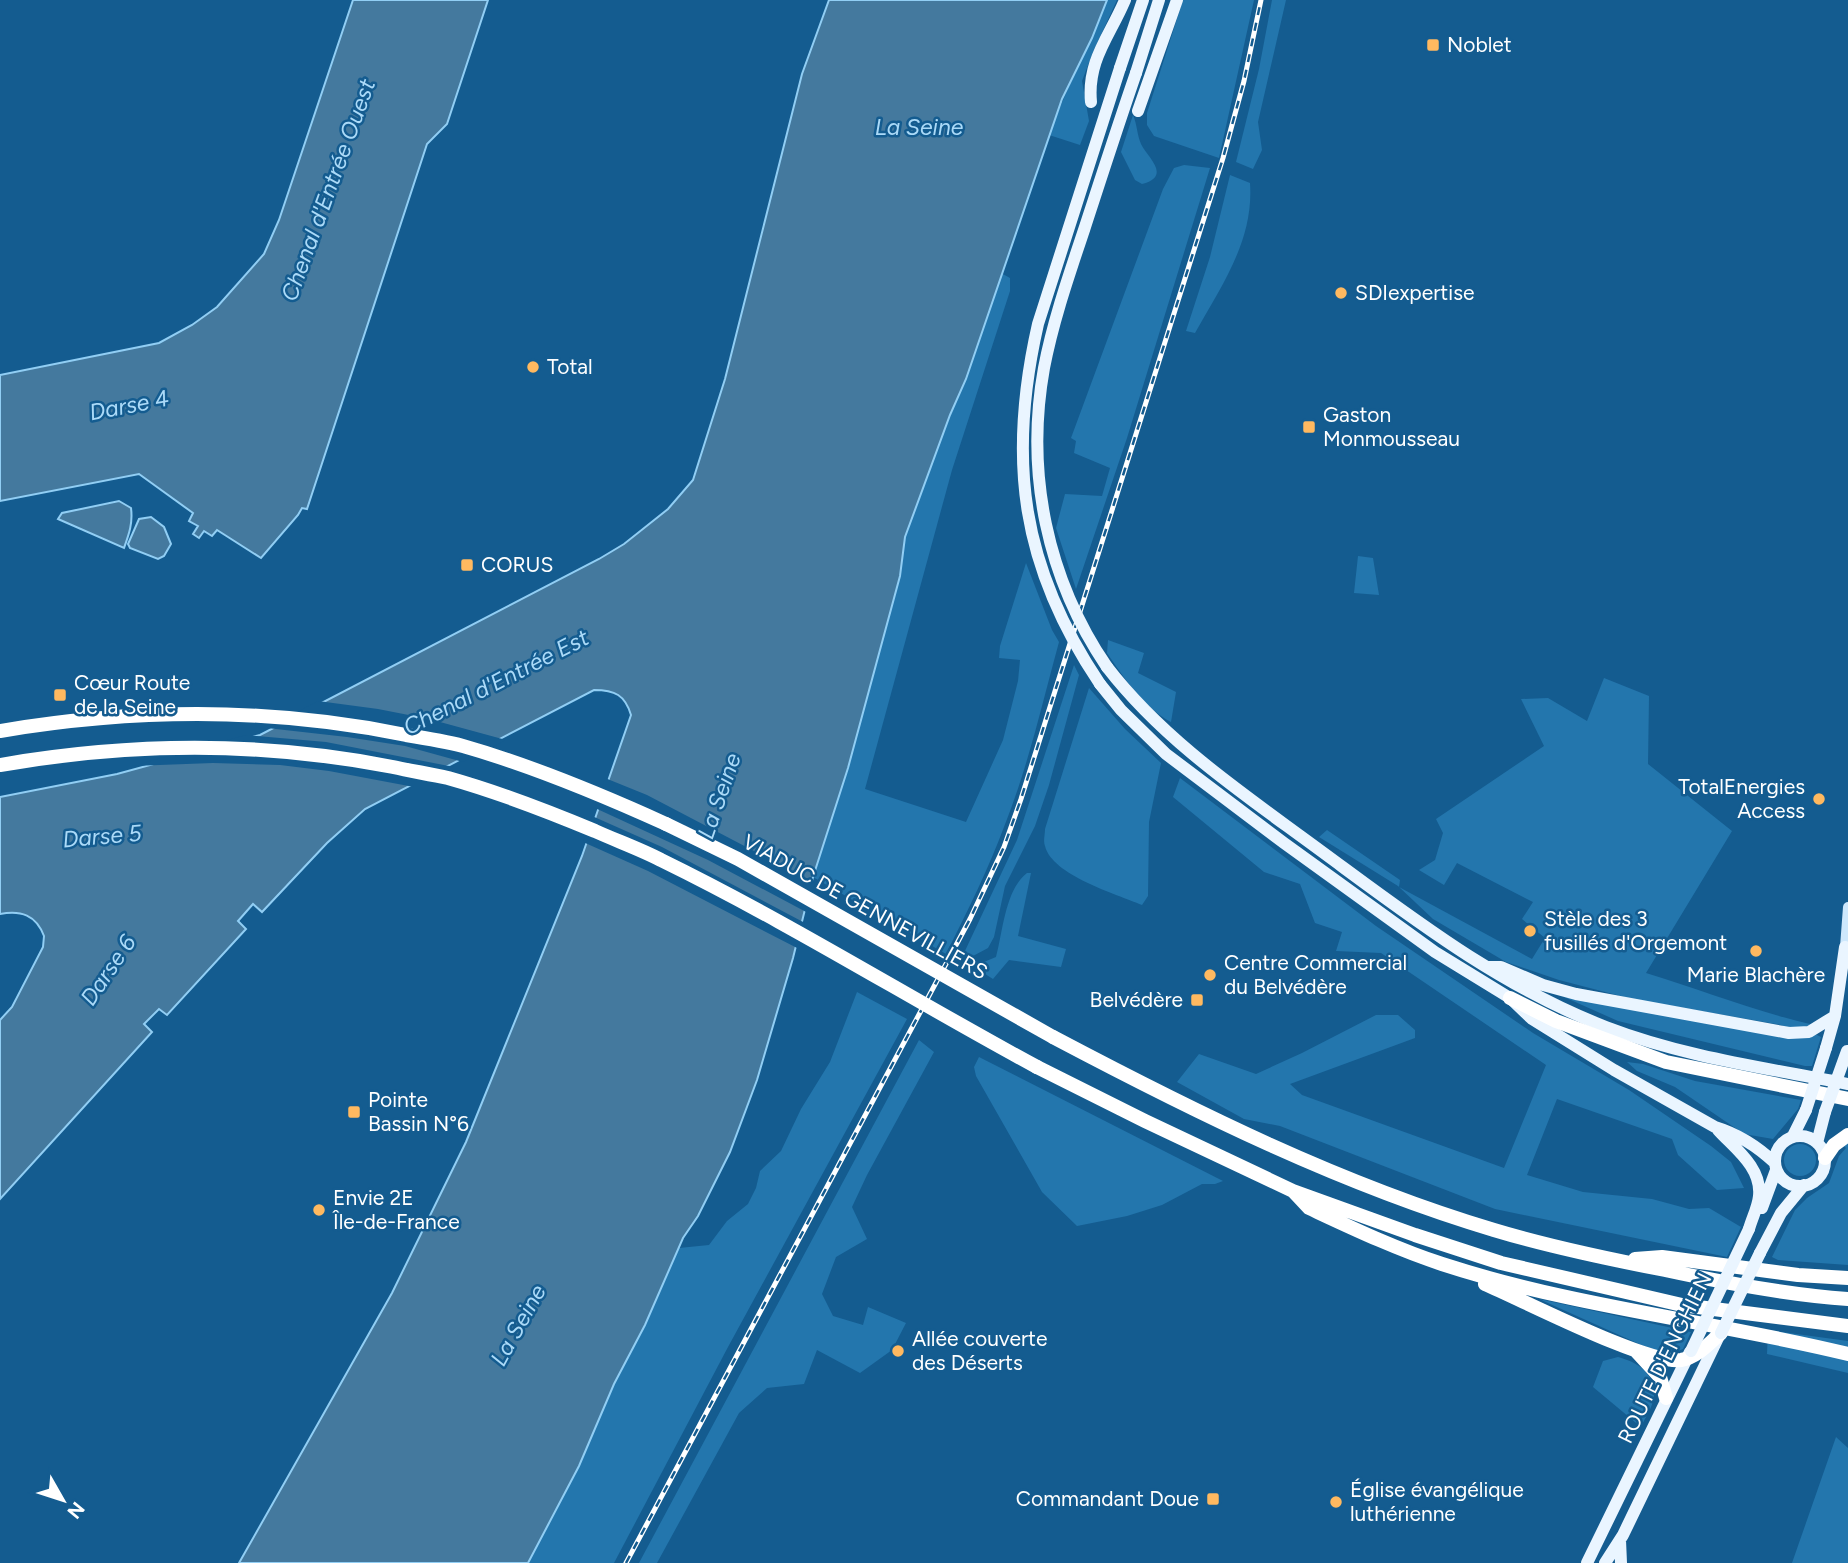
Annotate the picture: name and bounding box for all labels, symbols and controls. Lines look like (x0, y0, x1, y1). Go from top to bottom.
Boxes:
place label: Noblet (1447, 32, 1512, 57)
marker: Noblet (1425, 37, 1441, 53)
water label: Chenal d'Entrée Ouest (275, 75, 381, 305)
water label: La Seine (875, 113, 964, 141)
place label: SDIexpertise (1355, 280, 1474, 305)
marker: SDIexpertise (1333, 285, 1349, 301)
place label: Total (547, 354, 593, 379)
marker: Total (525, 359, 541, 375)
water label: Darse 4 (87, 384, 171, 426)
place label: Gaston Monmousseau (1323, 402, 1460, 451)
marker: Gaston Monmousseau (1301, 419, 1317, 435)
place label: CORUS (481, 552, 553, 577)
marker: CORUS (459, 557, 475, 573)
water label: Chenal d'Entrée Est (398, 623, 594, 741)
place label: Cœur Route de la Seine (74, 670, 190, 719)
marker: Cœur Route de la Seine (52, 687, 68, 703)
water label: La Seine (691, 749, 747, 842)
place label: TotalEnergies Access (1678, 774, 1805, 823)
marker: TotalEnergies Access (1811, 791, 1827, 807)
water label: Darse 5 (61, 819, 144, 853)
street label: VIADUC DE GENNEVILLIERS (739, 829, 992, 984)
place label: Stèle des 3 fusillés d'Orgemont (1544, 906, 1727, 955)
marker: Stèle des 3 fusillés d'Orgemont (1522, 923, 1538, 939)
water label: Darse 6 (74, 929, 142, 1011)
marker: Marie Blachère (1748, 943, 1764, 959)
place label: Centre Commercial du Belvédère (1224, 950, 1407, 999)
place label: Marie Blachère (1687, 962, 1825, 987)
marker: Centre Commercial du Belvédère (1202, 967, 1218, 983)
place label: Belvédère (1090, 987, 1183, 1012)
marker: Belvédère (1189, 992, 1205, 1008)
place label: Pointe Bassin N°6 (368, 1087, 469, 1136)
marker: Pointe Bassin N°6 (346, 1104, 362, 1120)
place label: Envie 2E Île-de-France (332, 1185, 460, 1234)
marker: Envie 2E Île-de-France (311, 1202, 327, 1218)
street label: ROUTE D'ENGHIEN (1612, 1268, 1717, 1447)
water label: La Seine (484, 1279, 552, 1371)
place label: Allée couverte des Déserts (912, 1326, 1047, 1375)
marker: Allée couverte des Déserts (890, 1343, 906, 1359)
north arrow (28, 1465, 98, 1535)
place label: Église évangélique luthérienne (1350, 1477, 1524, 1526)
place label: Commandant Doue (1016, 1486, 1199, 1511)
marker: Commandant Doue (1205, 1491, 1221, 1507)
marker: Église évangélique luthérienne (1328, 1494, 1344, 1510)
text: N (62, 1497, 89, 1523)

